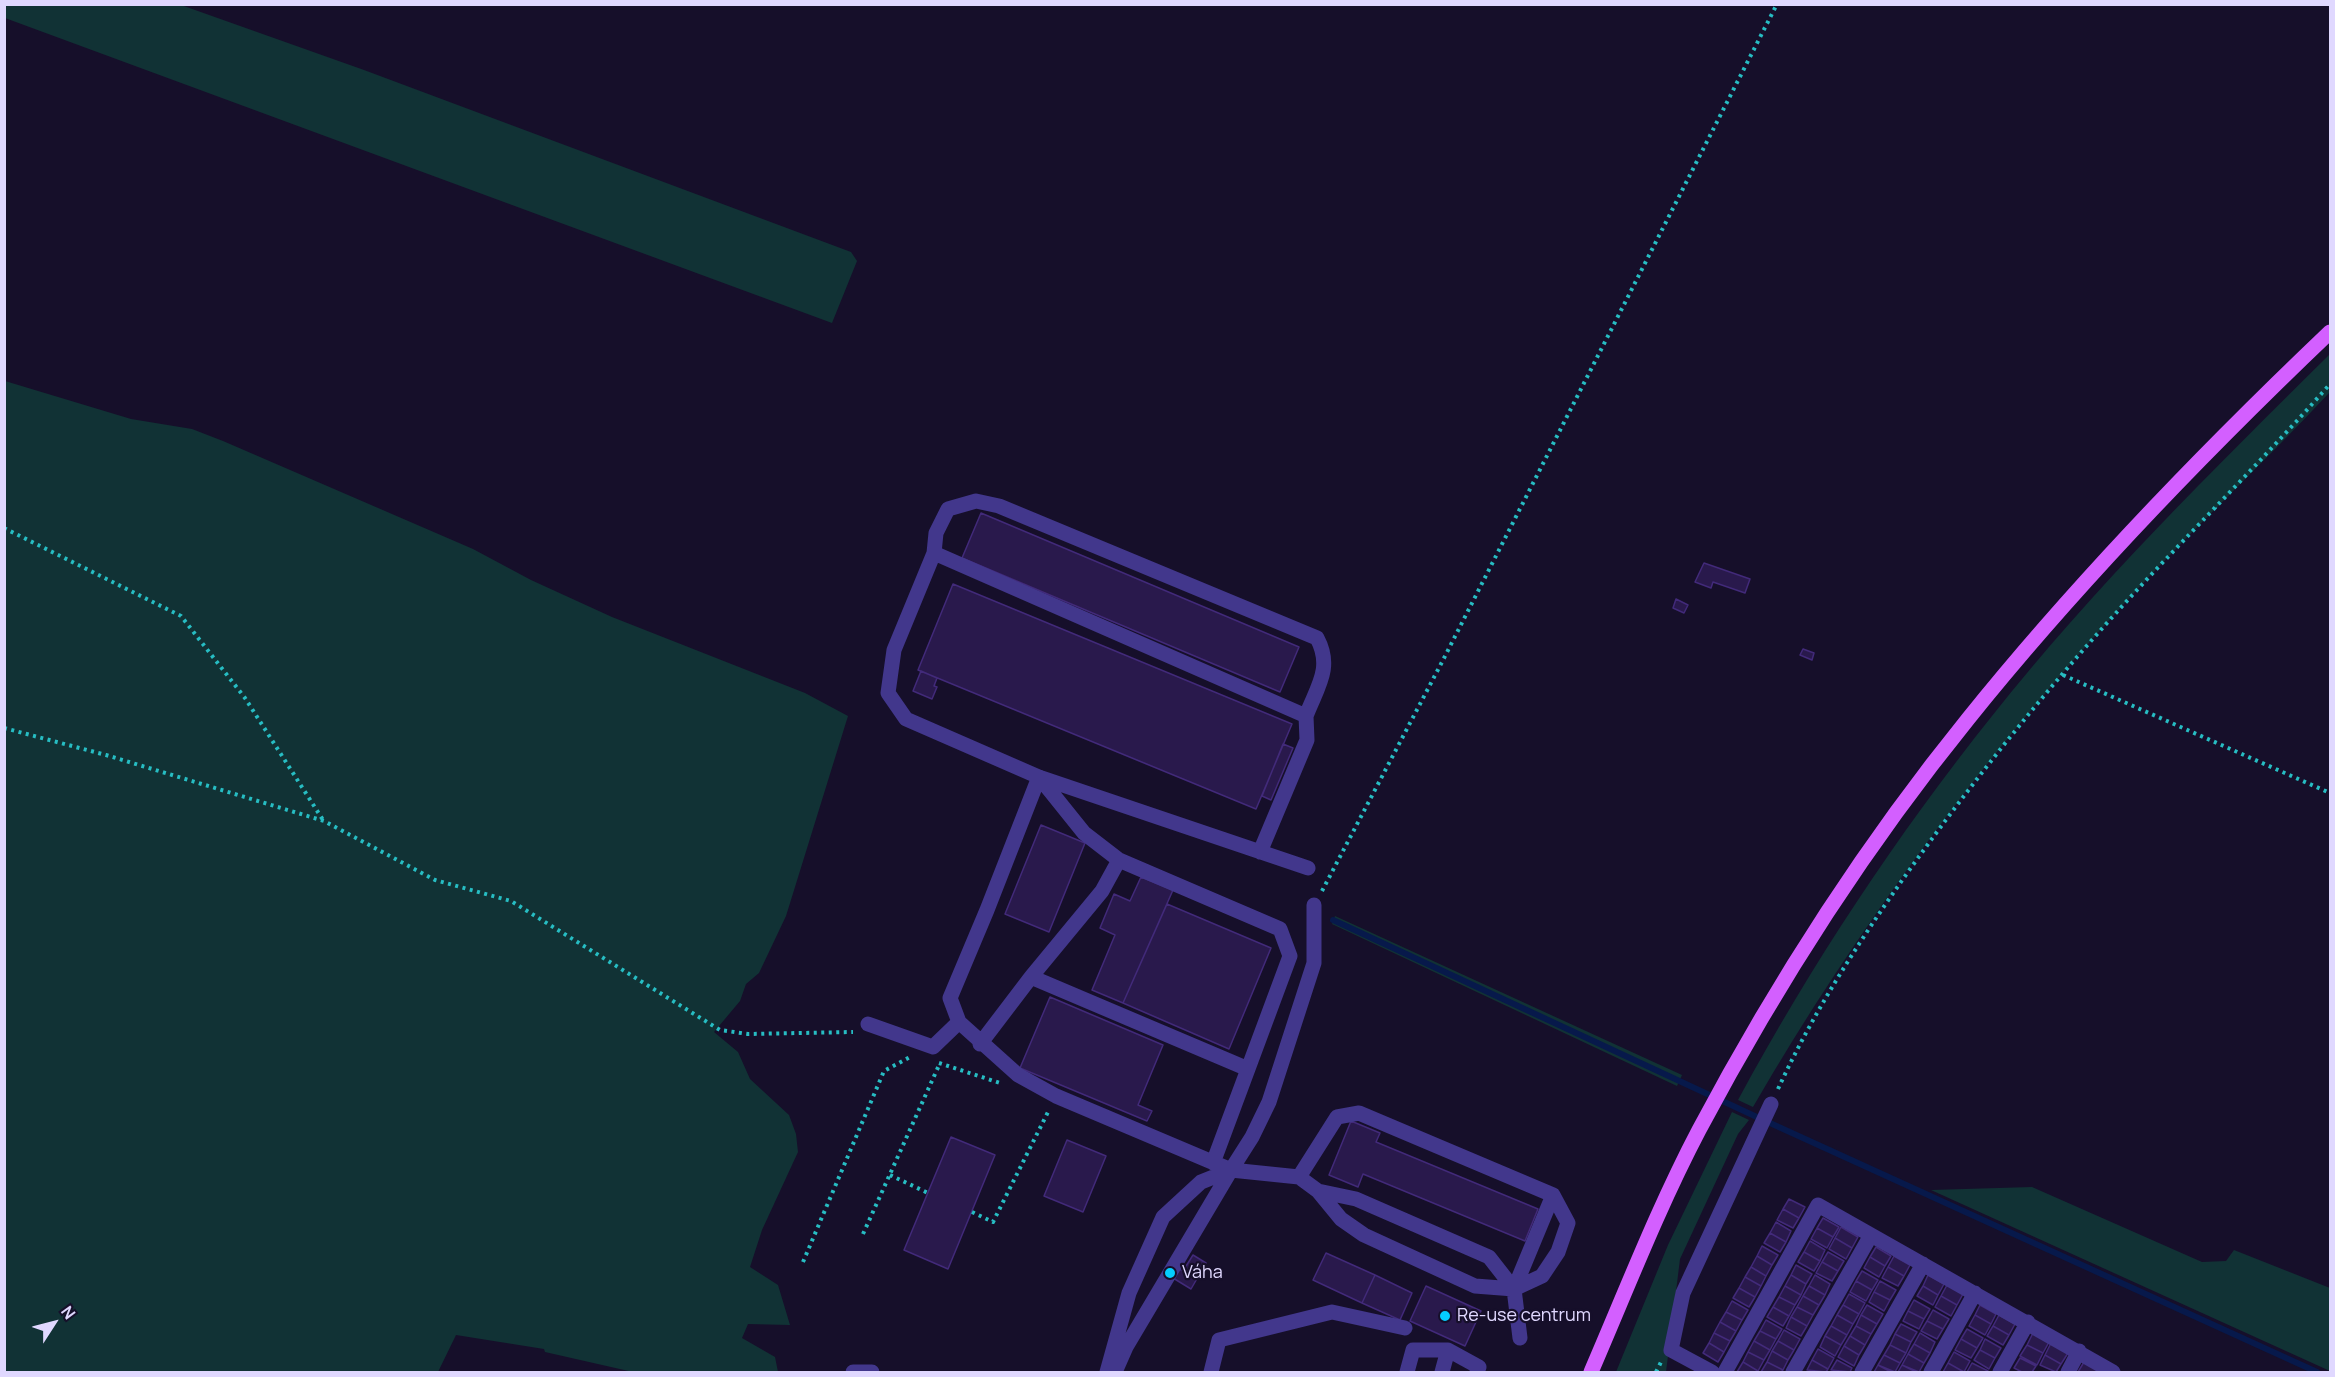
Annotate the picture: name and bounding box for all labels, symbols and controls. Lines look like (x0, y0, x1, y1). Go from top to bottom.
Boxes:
place label: Váha (1182, 1262, 1223, 1284)
marker: Váha (1163, 1266, 1177, 1280)
north arrow (24, 1293, 84, 1353)
text: N (56, 1301, 81, 1324)
place label: Re-use centrum (1457, 1305, 1591, 1327)
marker: Re-use centrum (1438, 1309, 1452, 1323)

